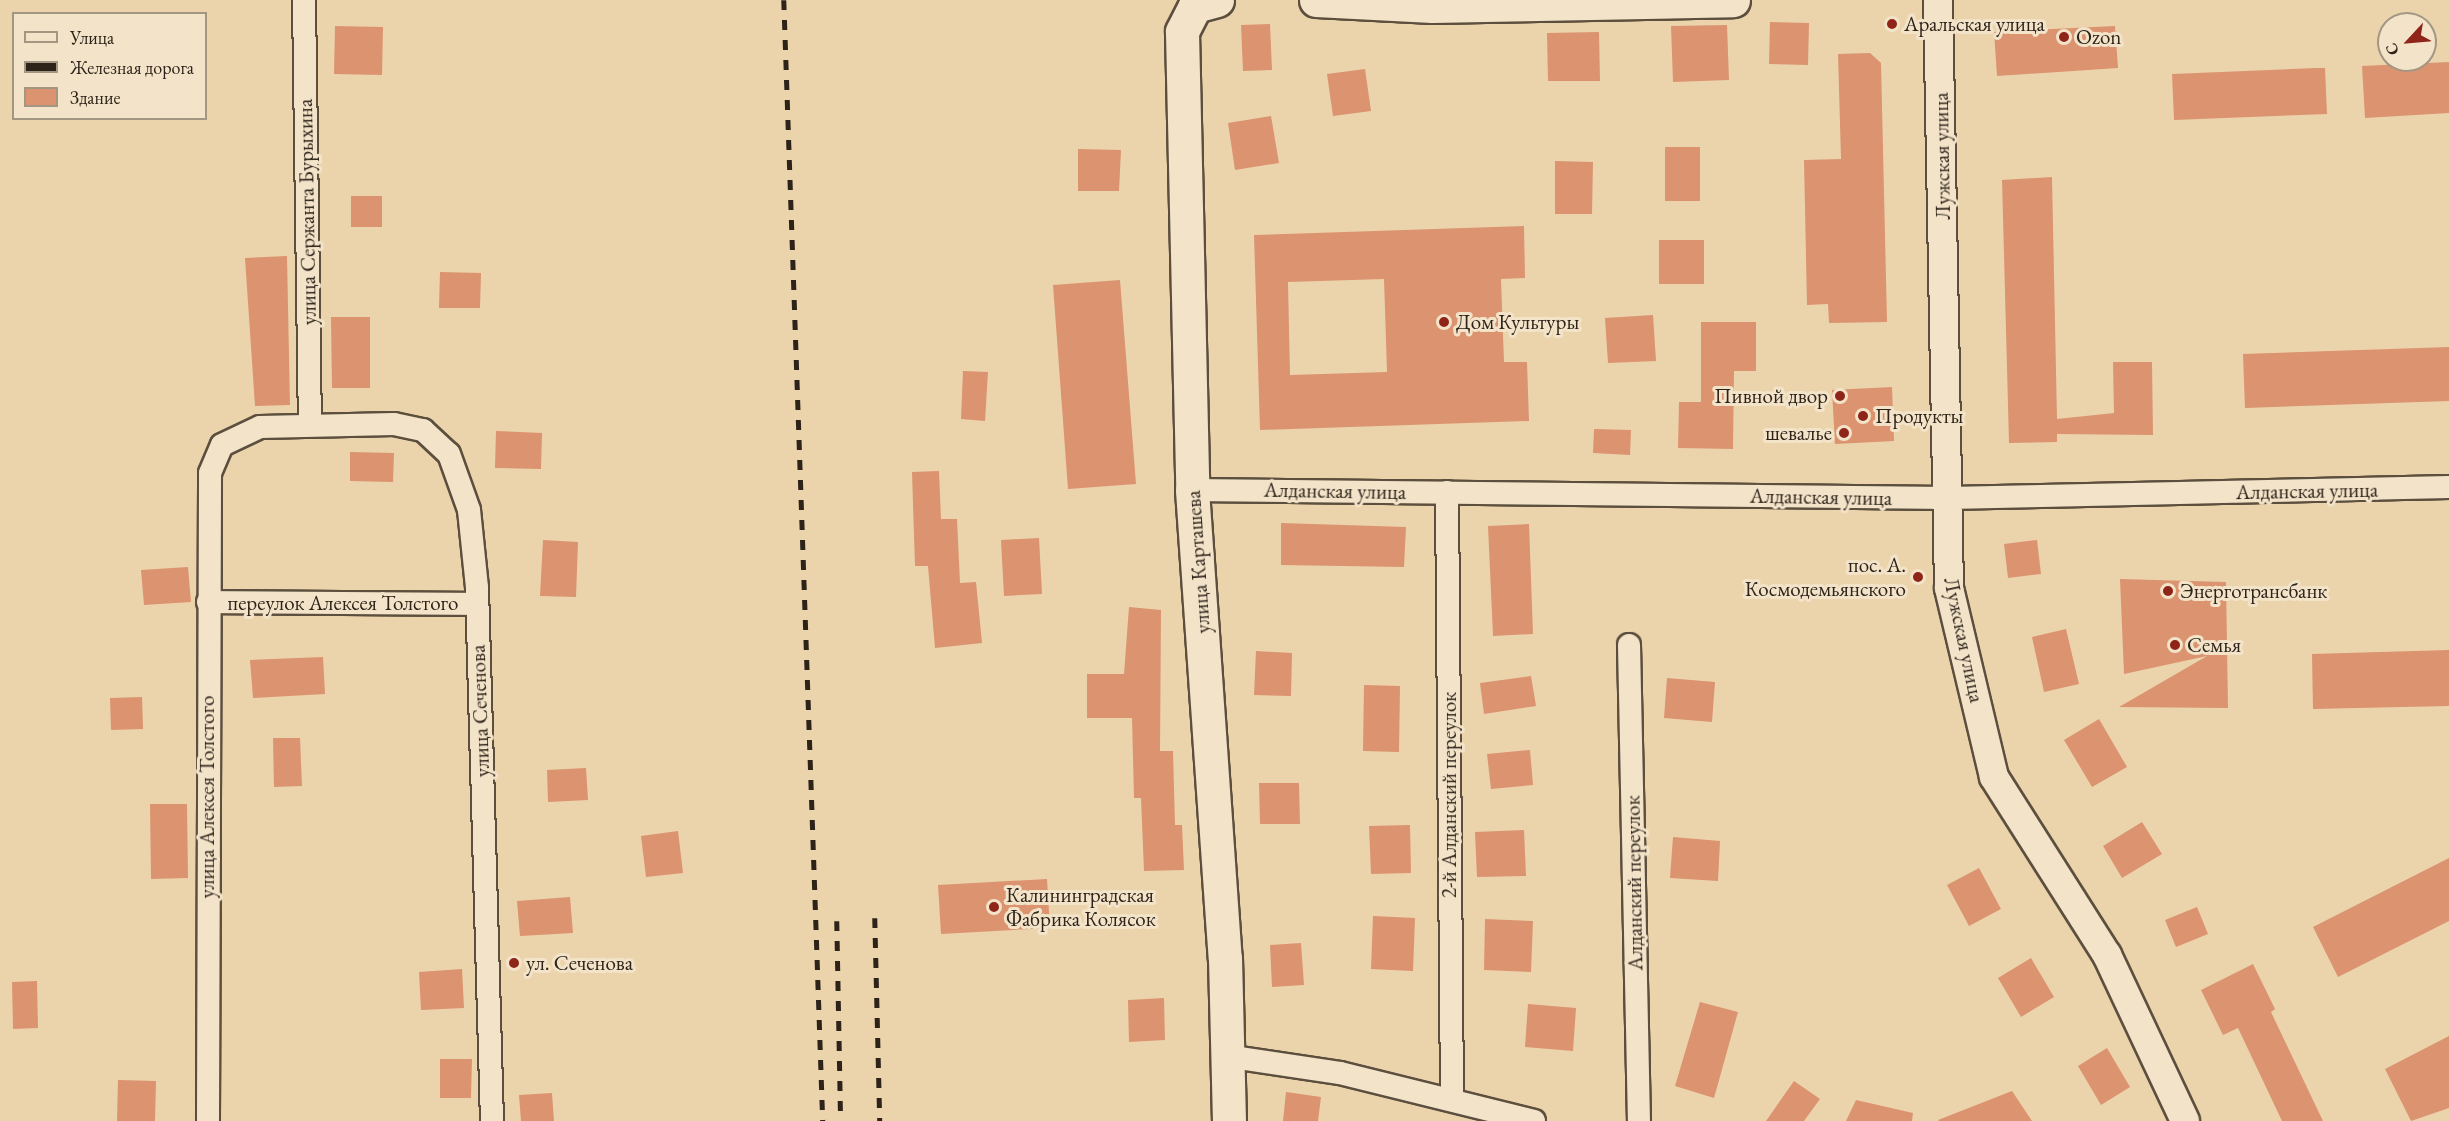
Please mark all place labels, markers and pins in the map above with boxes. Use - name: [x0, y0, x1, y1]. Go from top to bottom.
- place label: Аральская улица: [1904, 11, 2045, 37]
- marker: Аральская улица: [1885, 17, 1899, 31]
- place label: Ozon: [2076, 24, 2121, 50]
- marker: Ozon: [2057, 30, 2071, 44]
- place label: Дом Культуры: [1456, 309, 1579, 335]
- marker: Дом Культуры: [1437, 315, 1451, 329]
- place label: Пивной двор: [1714, 383, 1828, 409]
- marker: Пивной двор: [1833, 389, 1847, 403]
- place label: Продукты: [1875, 403, 1963, 429]
- marker: Продукты: [1856, 409, 1870, 423]
- place label: шевалье: [1765, 420, 1832, 446]
- marker: шевалье: [1837, 426, 1851, 440]
- place label: пос. А. Космодемьянского: [1745, 552, 1906, 602]
- marker: пос. А. Космодемьянского: [1911, 570, 1925, 584]
- place label: Энерготрансбанк: [2180, 578, 2327, 604]
- marker: Энерготрансбанк: [2161, 584, 2175, 598]
- place label: Семья: [2187, 632, 2241, 658]
- marker: Семья: [2168, 638, 2182, 652]
- place label: Калининградская Фабрика Колясок: [1006, 882, 1156, 932]
- marker: Калининградская Фабрика Колясок: [987, 900, 1001, 914]
- place label: ул. Сеченова: [526, 950, 633, 976]
- marker: ул. Сеченова: [507, 956, 521, 970]

